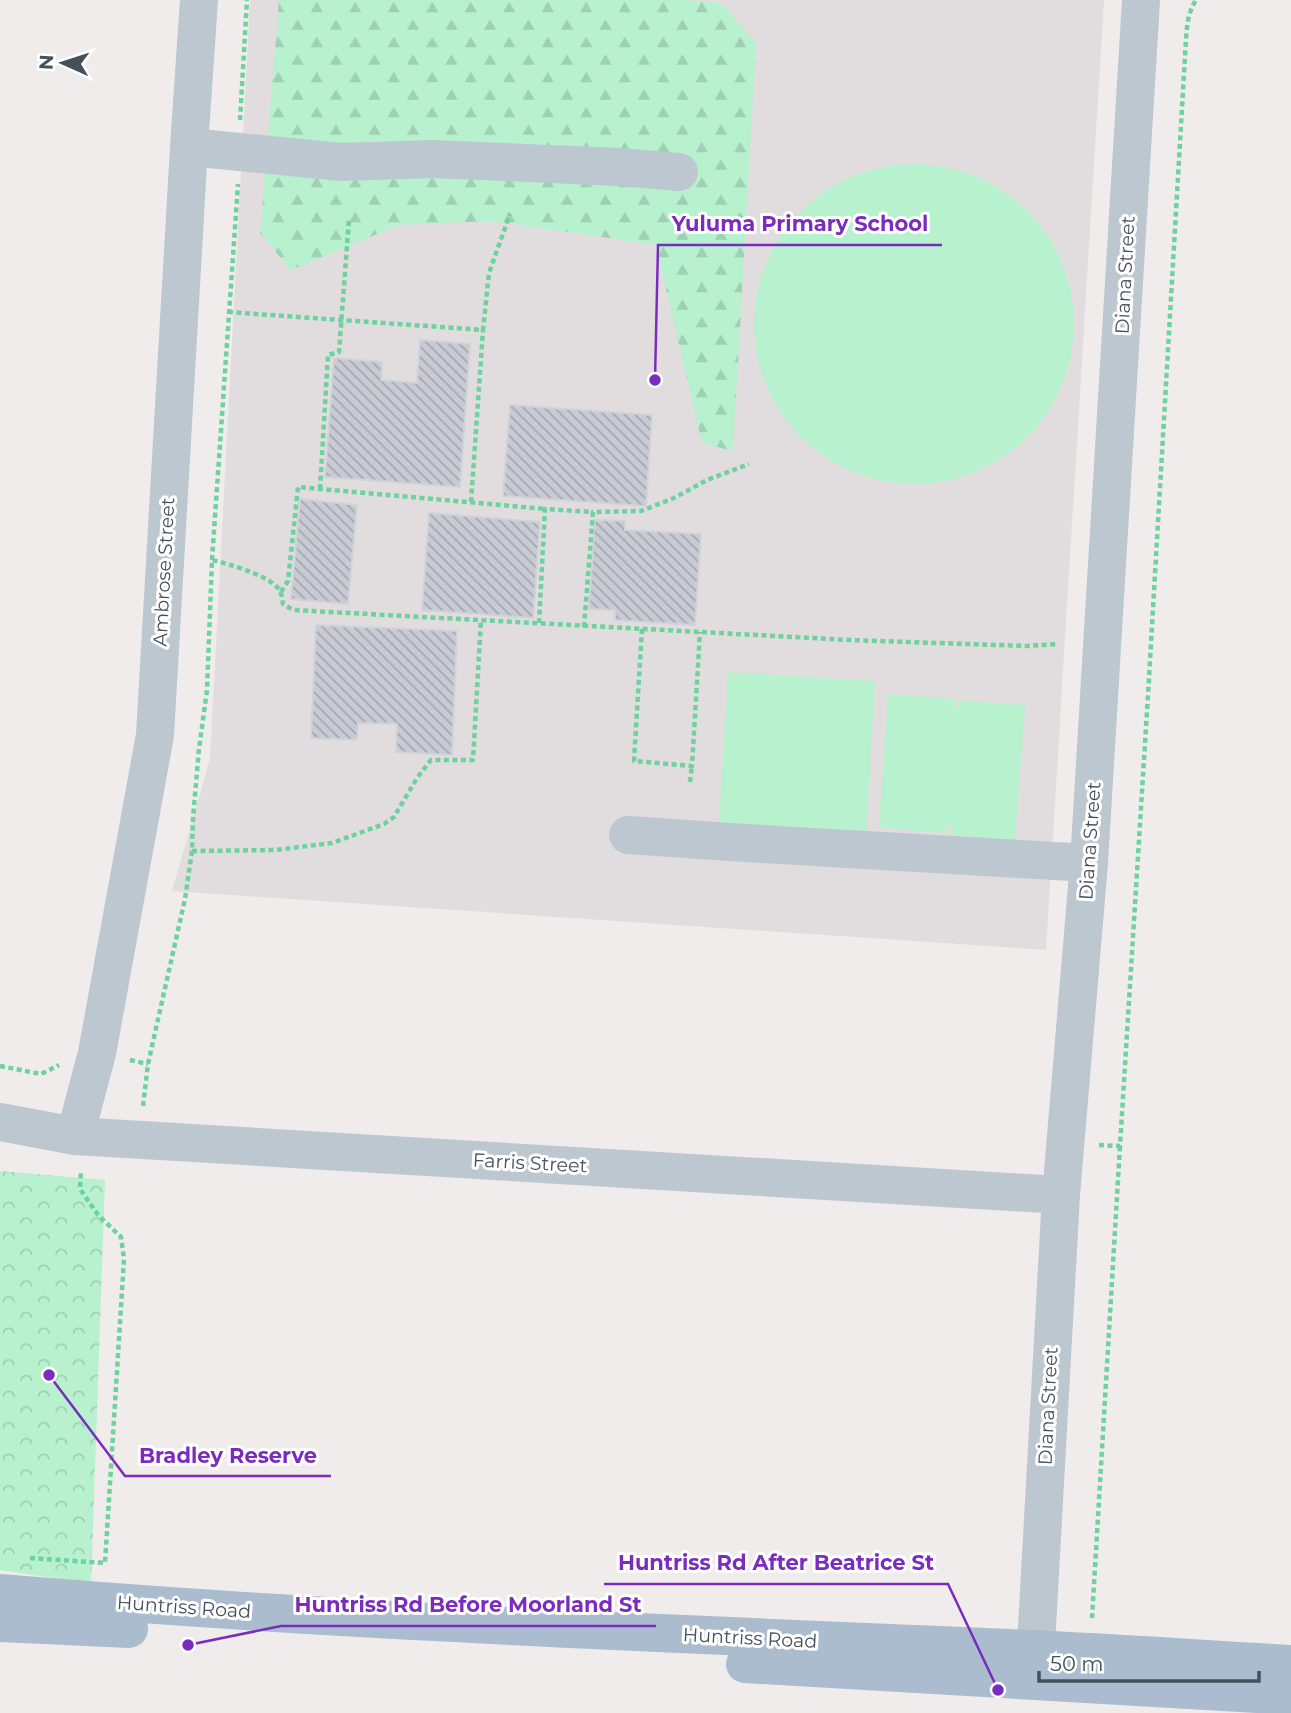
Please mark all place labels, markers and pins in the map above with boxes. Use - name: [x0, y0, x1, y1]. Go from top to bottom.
- callout: Yuluma Primary School: [658, 203, 942, 245]
- callout: Bradley Reserve: [125, 1434, 331, 1476]
- callout: Huntriss Rd After Beatrice St: [604, 1542, 948, 1584]
- callout: Huntriss Rd Before Moorland St: [281, 1584, 656, 1626]

